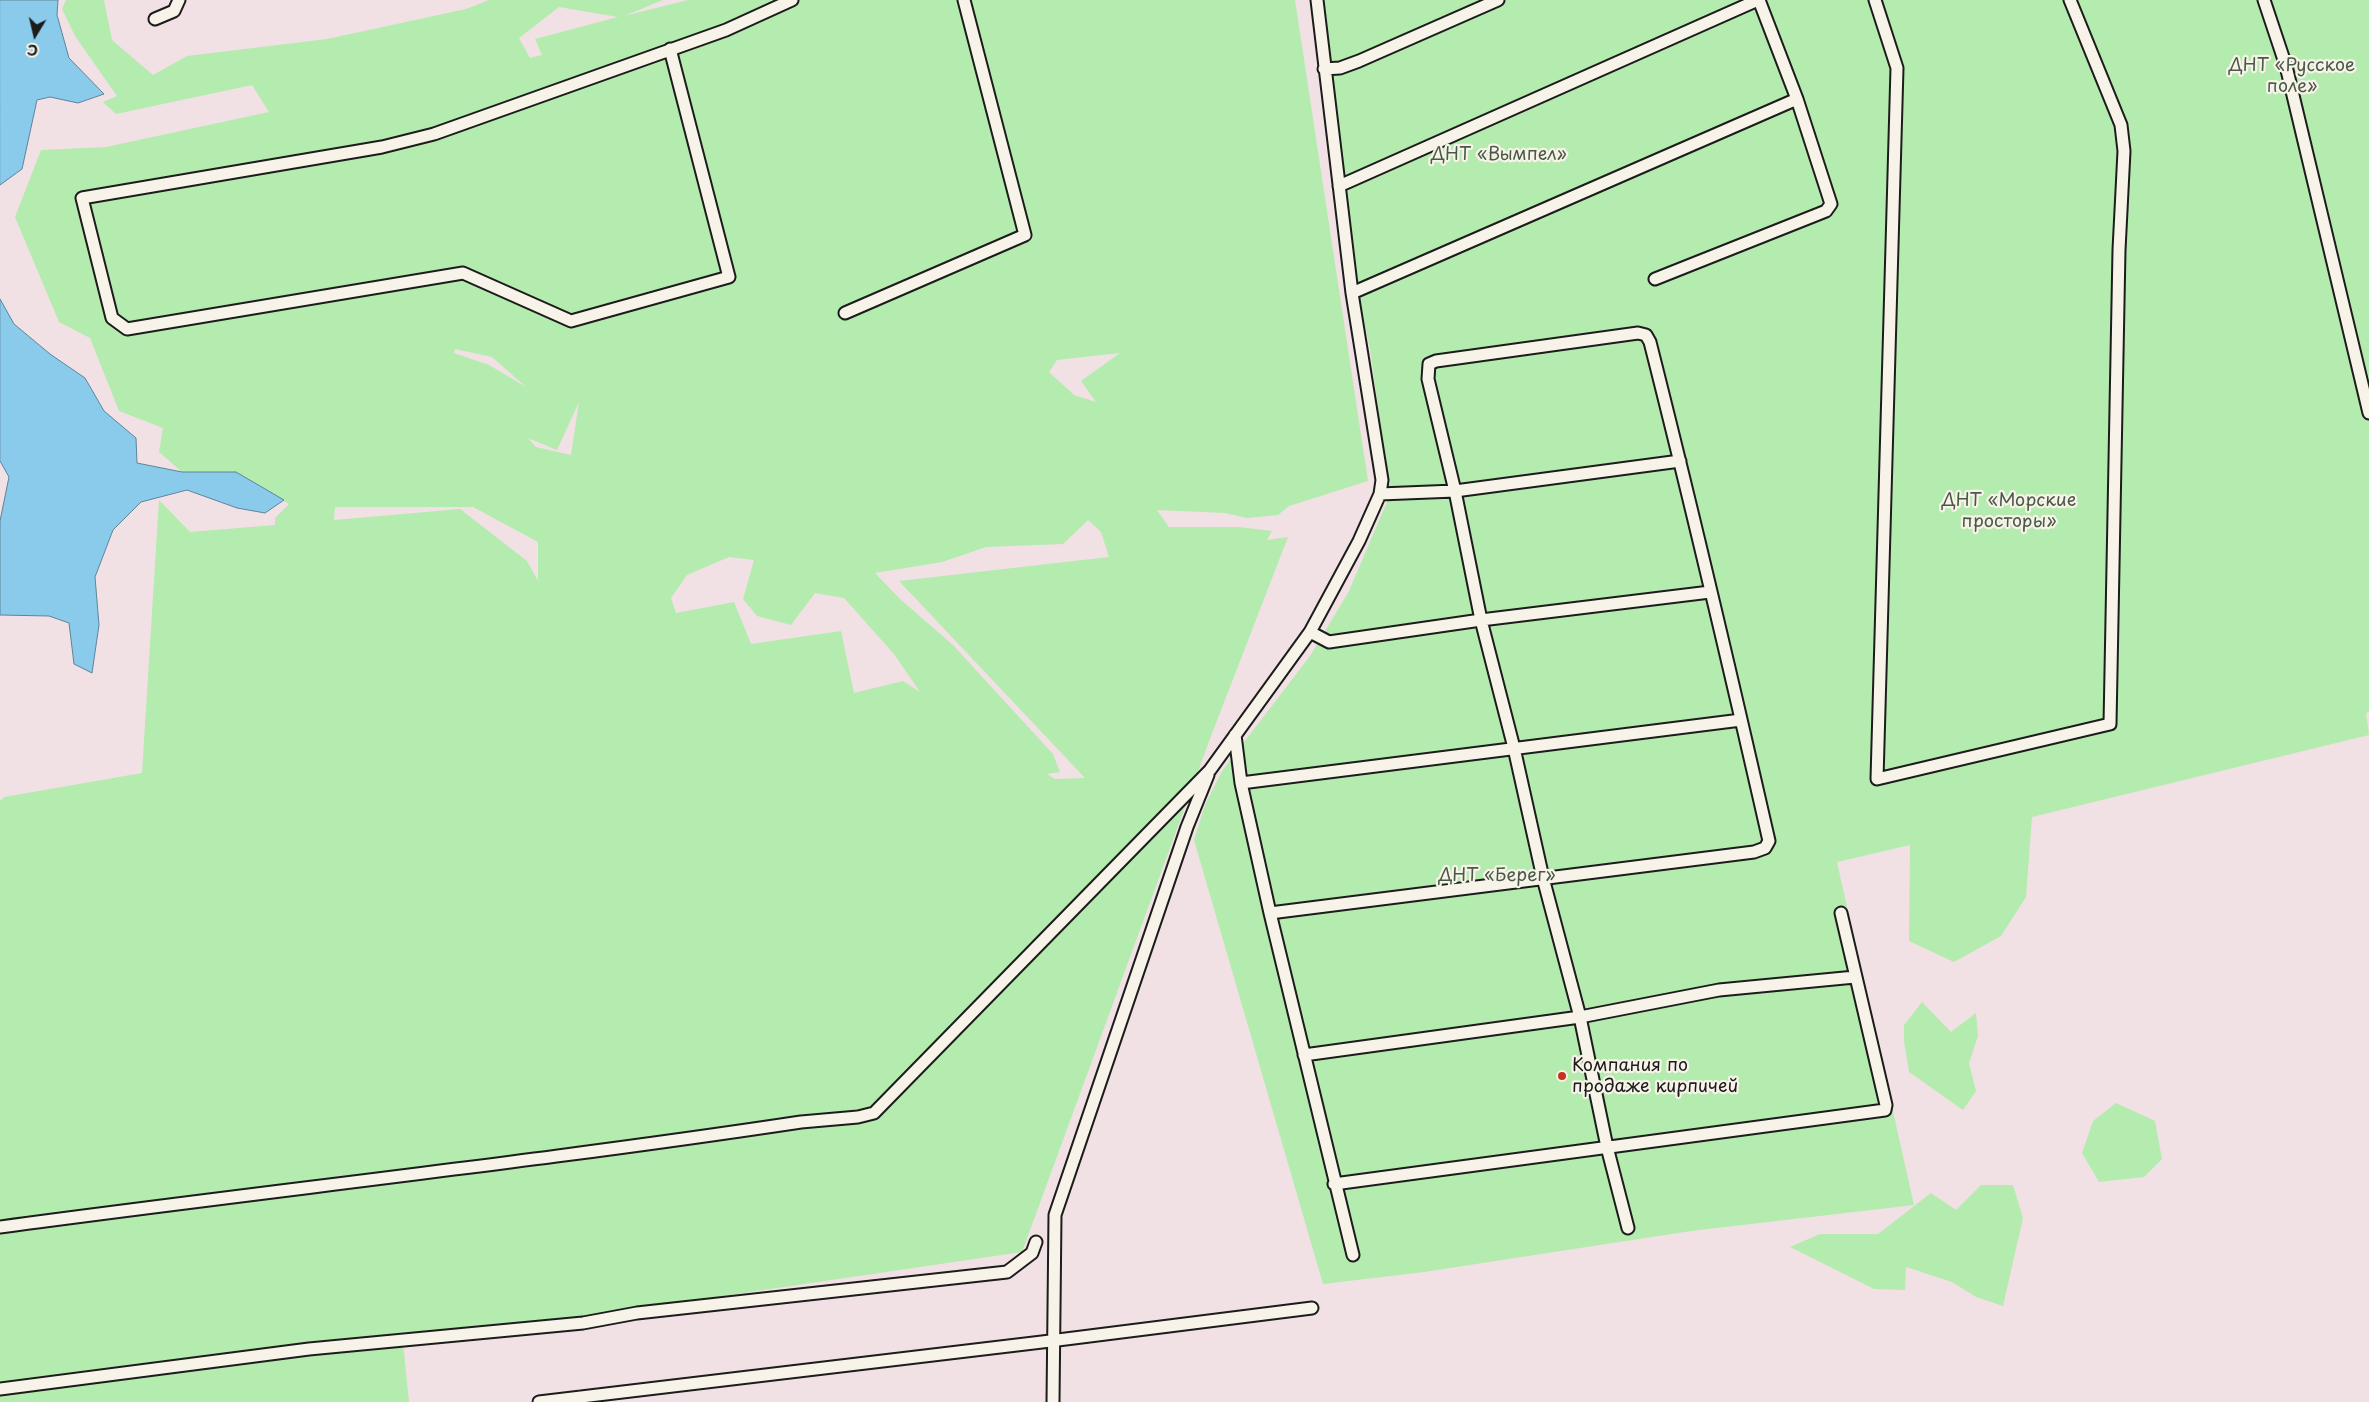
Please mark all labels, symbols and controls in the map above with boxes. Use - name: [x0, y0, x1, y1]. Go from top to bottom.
- north arrow: [10, 10, 60, 60]
- text: С: [26, 39, 39, 62]
- park label: ДНТ «Русское поле»: [2229, 55, 2355, 98]
- park label: ДНТ «Вымпел»: [1431, 144, 1567, 166]
- park label: ДНТ «Морские просторы»: [1942, 490, 2076, 532]
- park label: ДНТ «Берег»: [1438, 865, 1556, 887]
- place label: Компания по продаже кирпичей: [1572, 1055, 1738, 1098]
- marker: Компания по продаже кирпичей: [1556, 1070, 1568, 1082]

